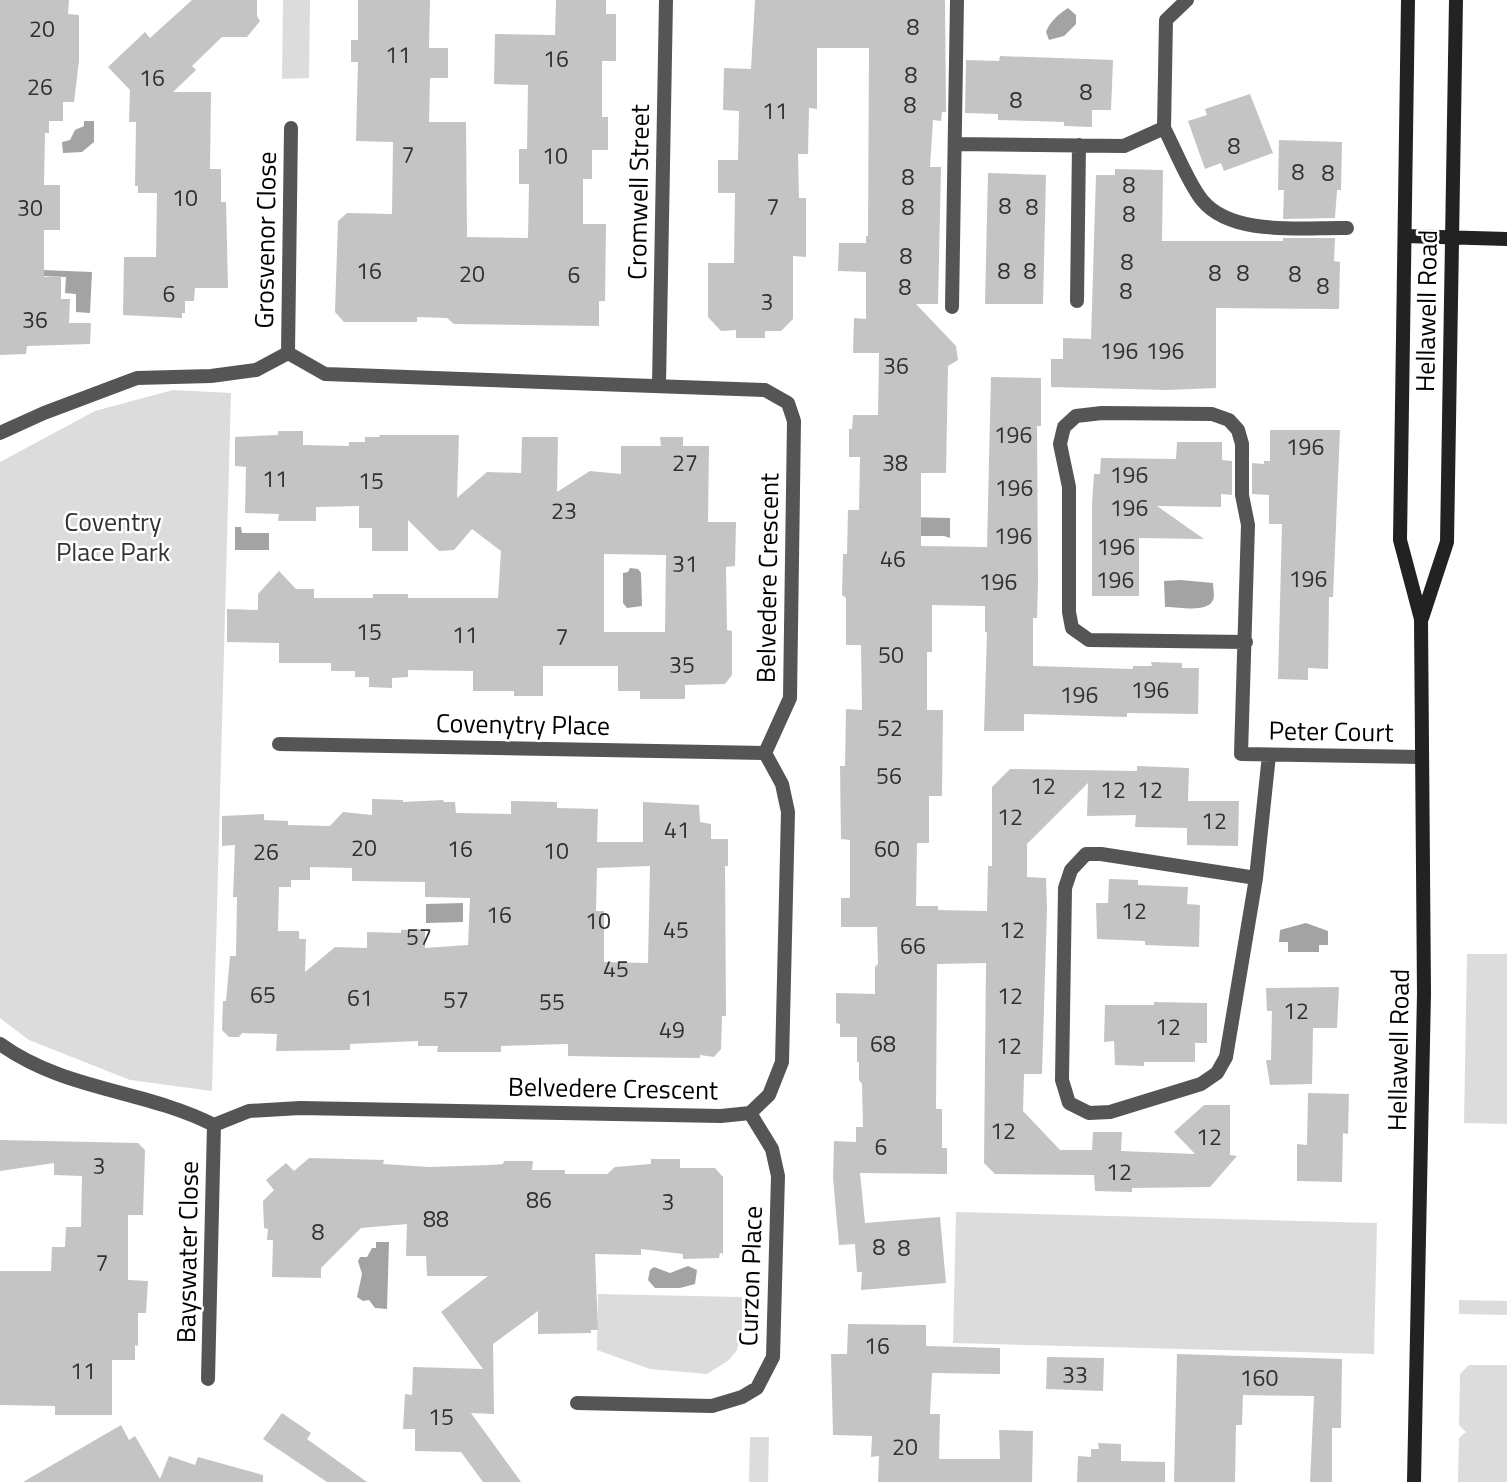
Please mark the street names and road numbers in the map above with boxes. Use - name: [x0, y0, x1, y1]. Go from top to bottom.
- street label: Cromwell Street: [617, 104, 659, 280]
- street label: Grosvenor Close: [244, 151, 286, 329]
- street label: Hellawell Road: [1405, 229, 1447, 393]
- street label: Belvedere Crescent: [746, 473, 788, 683]
- street label: Covenytry Place: [436, 703, 610, 745]
- street label: Peter Court: [1268, 710, 1394, 752]
- street label: Hellawell Road: [1377, 968, 1419, 1132]
- street label: Belvedere Crescent: [508, 1067, 718, 1109]
- street label: Bayswater Close: [166, 1161, 208, 1343]
- street label: Curzon Place: [728, 1205, 772, 1347]

